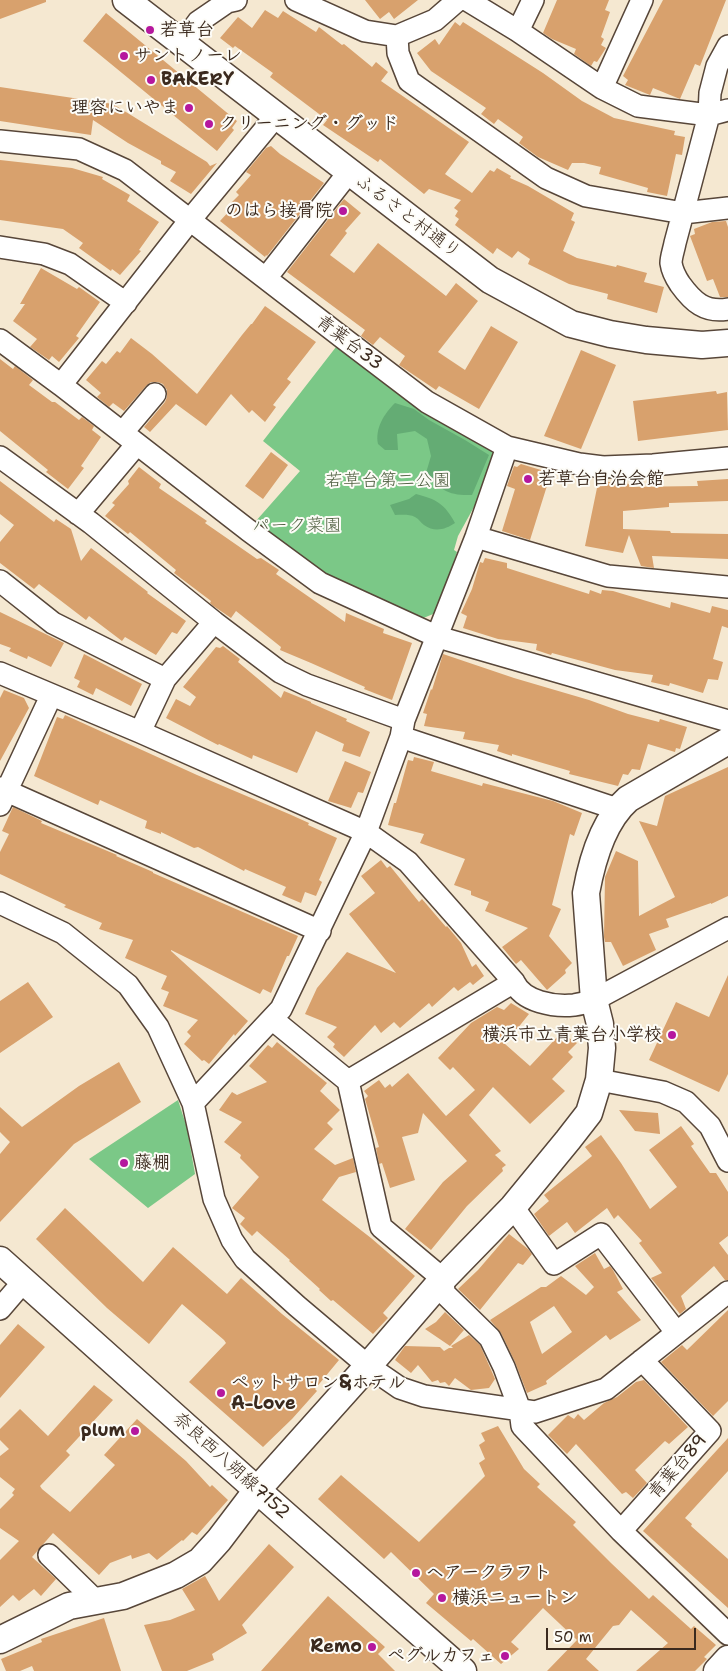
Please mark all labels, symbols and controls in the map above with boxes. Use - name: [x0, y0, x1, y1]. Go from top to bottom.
- place label: 若草台: [160, 19, 214, 41]
- marker: 若草台: [144, 24, 156, 36]
- place label: サントノーレ: [134, 45, 242, 67]
- marker: サントノーレ: [118, 50, 130, 62]
- place label: BAKERY: [161, 69, 234, 91]
- marker: BAKERY: [145, 74, 157, 86]
- place label: 理容にいやま: [71, 97, 179, 119]
- marker: 理容にいやま: [183, 102, 195, 114]
- place label: クリーニング・グッド: [219, 113, 399, 135]
- marker: クリーニング・グッド: [203, 118, 215, 130]
- street label: ふるさと村通り: [351, 170, 465, 264]
- place label: のはら接骨院: [225, 200, 333, 222]
- marker: のはら接骨院: [337, 205, 349, 217]
- street label: 青葉台33: [311, 311, 387, 375]
- place label: 若草台自治会館: [538, 468, 664, 490]
- park label: 若草台第二公園: [325, 470, 451, 492]
- marker: 若草台自治会館: [522, 473, 534, 485]
- park label: パーク菜園: [252, 515, 342, 537]
- place label: 横浜市立青葉台小学校: [482, 1024, 662, 1046]
- marker: 横浜市立青葉台小学校: [666, 1029, 678, 1041]
- place label: 藤棚: [134, 1152, 170, 1174]
- marker: 藤棚: [118, 1157, 130, 1169]
- place label: ペットサロン&ホテル A-Love: [231, 1372, 405, 1415]
- marker: ペットサロン&ホテル A-Love: [215, 1387, 227, 1399]
- street label: 奈良西八朔線7152: [168, 1408, 294, 1524]
- place label: plum: [81, 1420, 125, 1442]
- marker: plum: [129, 1425, 141, 1437]
- street label: 青葉台89: [644, 1430, 712, 1504]
- place label: ヘアークラフト: [426, 1562, 551, 1584]
- marker: ヘアークラフト: [410, 1567, 422, 1579]
- place label: 横浜ニュートン: [452, 1587, 578, 1609]
- marker: 横浜ニュートン: [436, 1592, 448, 1604]
- scale bar: [548, 1618, 698, 1650]
- text: 50 m: [554, 1627, 592, 1647]
- place label: Remo: [310, 1636, 362, 1658]
- marker: Remo: [366, 1641, 378, 1653]
- place label: ペグルカフェ: [387, 1645, 495, 1667]
- marker: ペグルカフェ: [499, 1650, 511, 1662]

